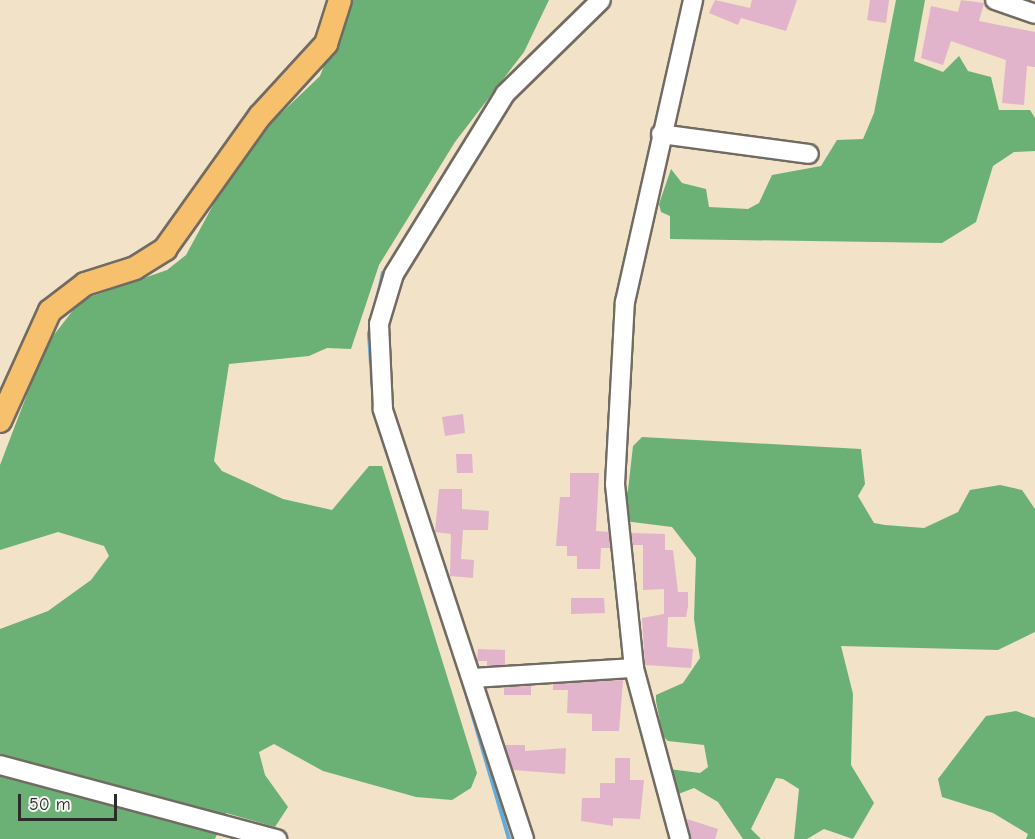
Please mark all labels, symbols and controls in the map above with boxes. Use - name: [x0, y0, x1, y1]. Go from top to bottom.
- scale bar: [21, 782, 120, 820]
- text: 50 m: [29, 794, 71, 815]

